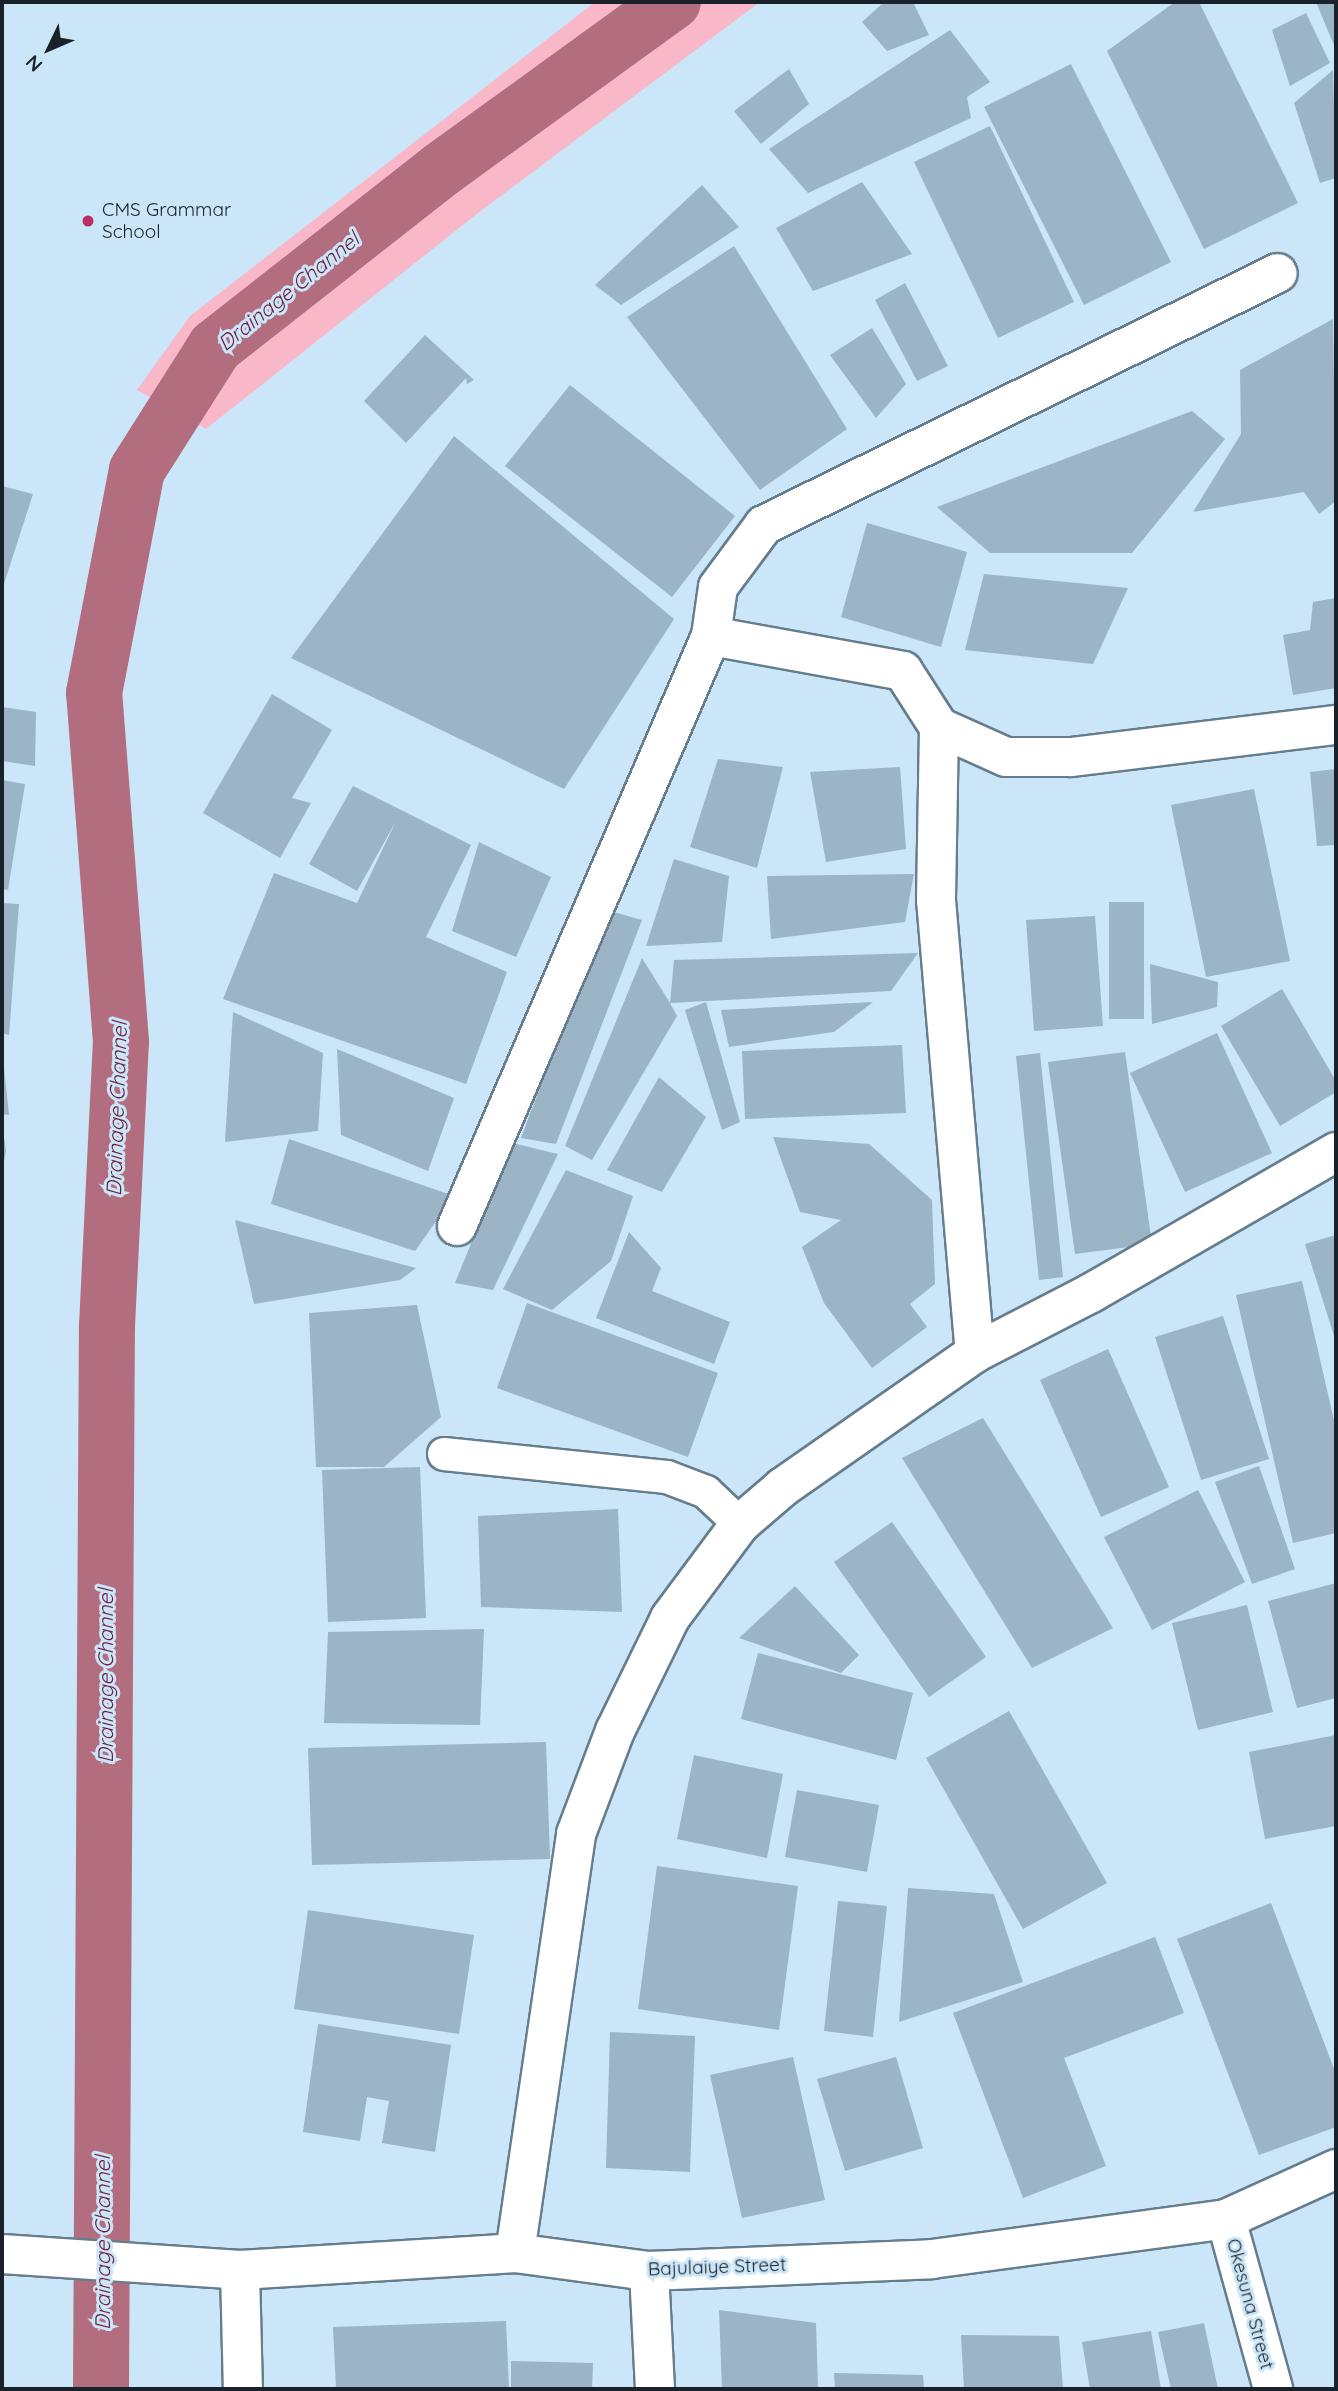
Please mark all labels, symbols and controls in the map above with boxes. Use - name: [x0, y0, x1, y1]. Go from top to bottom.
- north arrow: [14, 14, 84, 84]
- text: N: [20, 50, 47, 77]
- place label: CMS Grammar School: [102, 199, 231, 243]
- marker: CMS Grammar School: [80, 213, 96, 229]
- water label: Drainage Channel: [212, 226, 364, 356]
- water label: Drainage Channel: [100, 1021, 132, 1197]
- water label: Drainage Channel: [92, 1589, 118, 1763]
- water label: Drainage Channel: [89, 2156, 115, 2330]
- street label: Okesuna Street: [1222, 2236, 1278, 2372]
- street label: Bajulaiye Street: [647, 2253, 787, 2281]

